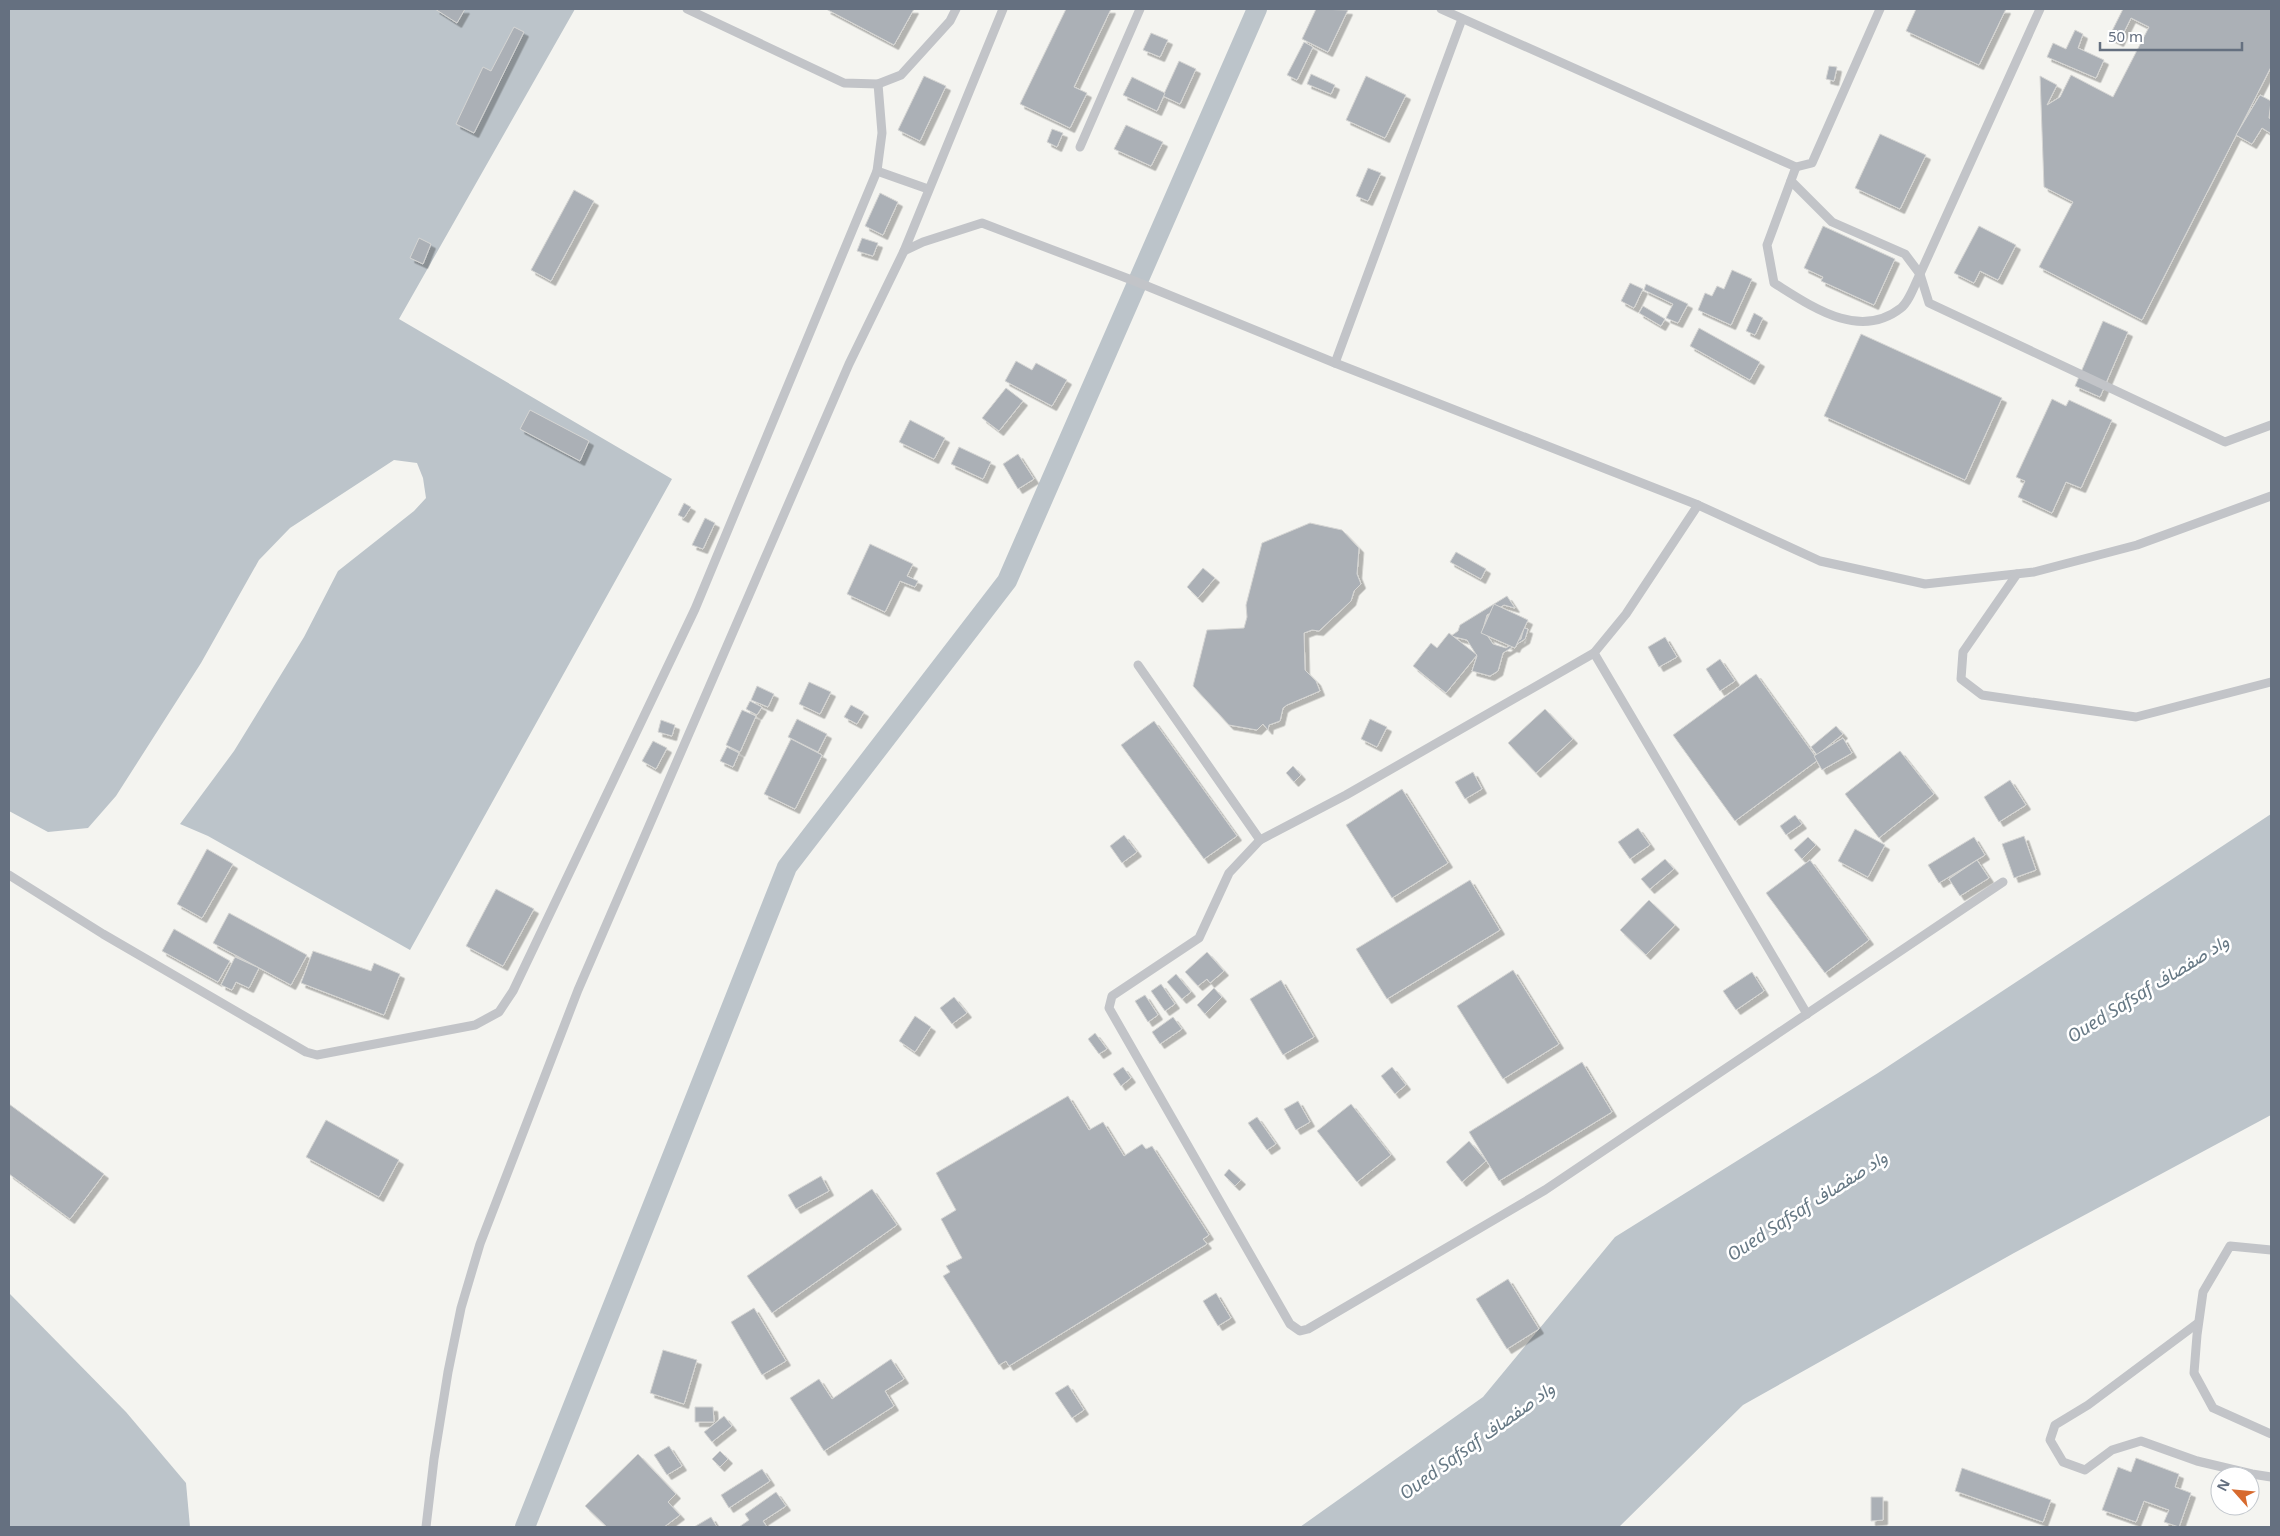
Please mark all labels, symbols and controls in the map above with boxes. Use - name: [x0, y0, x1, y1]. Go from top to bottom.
- scale bar: [2100, 20, 2242, 52]
- text: 50 m: [2108, 26, 2143, 46]
- water label: Oued Safsaf واد صفصاف: [2062, 929, 2233, 1048]
- water label: Oued Safsaf واد صفصاف: [1722, 1144, 1891, 1266]
- water label: Oued Safsaf واد صفصاف: [1394, 1376, 1559, 1505]
- north arrow: [2210, 1466, 2260, 1516]
- text: N: [2212, 1475, 2234, 1494]

